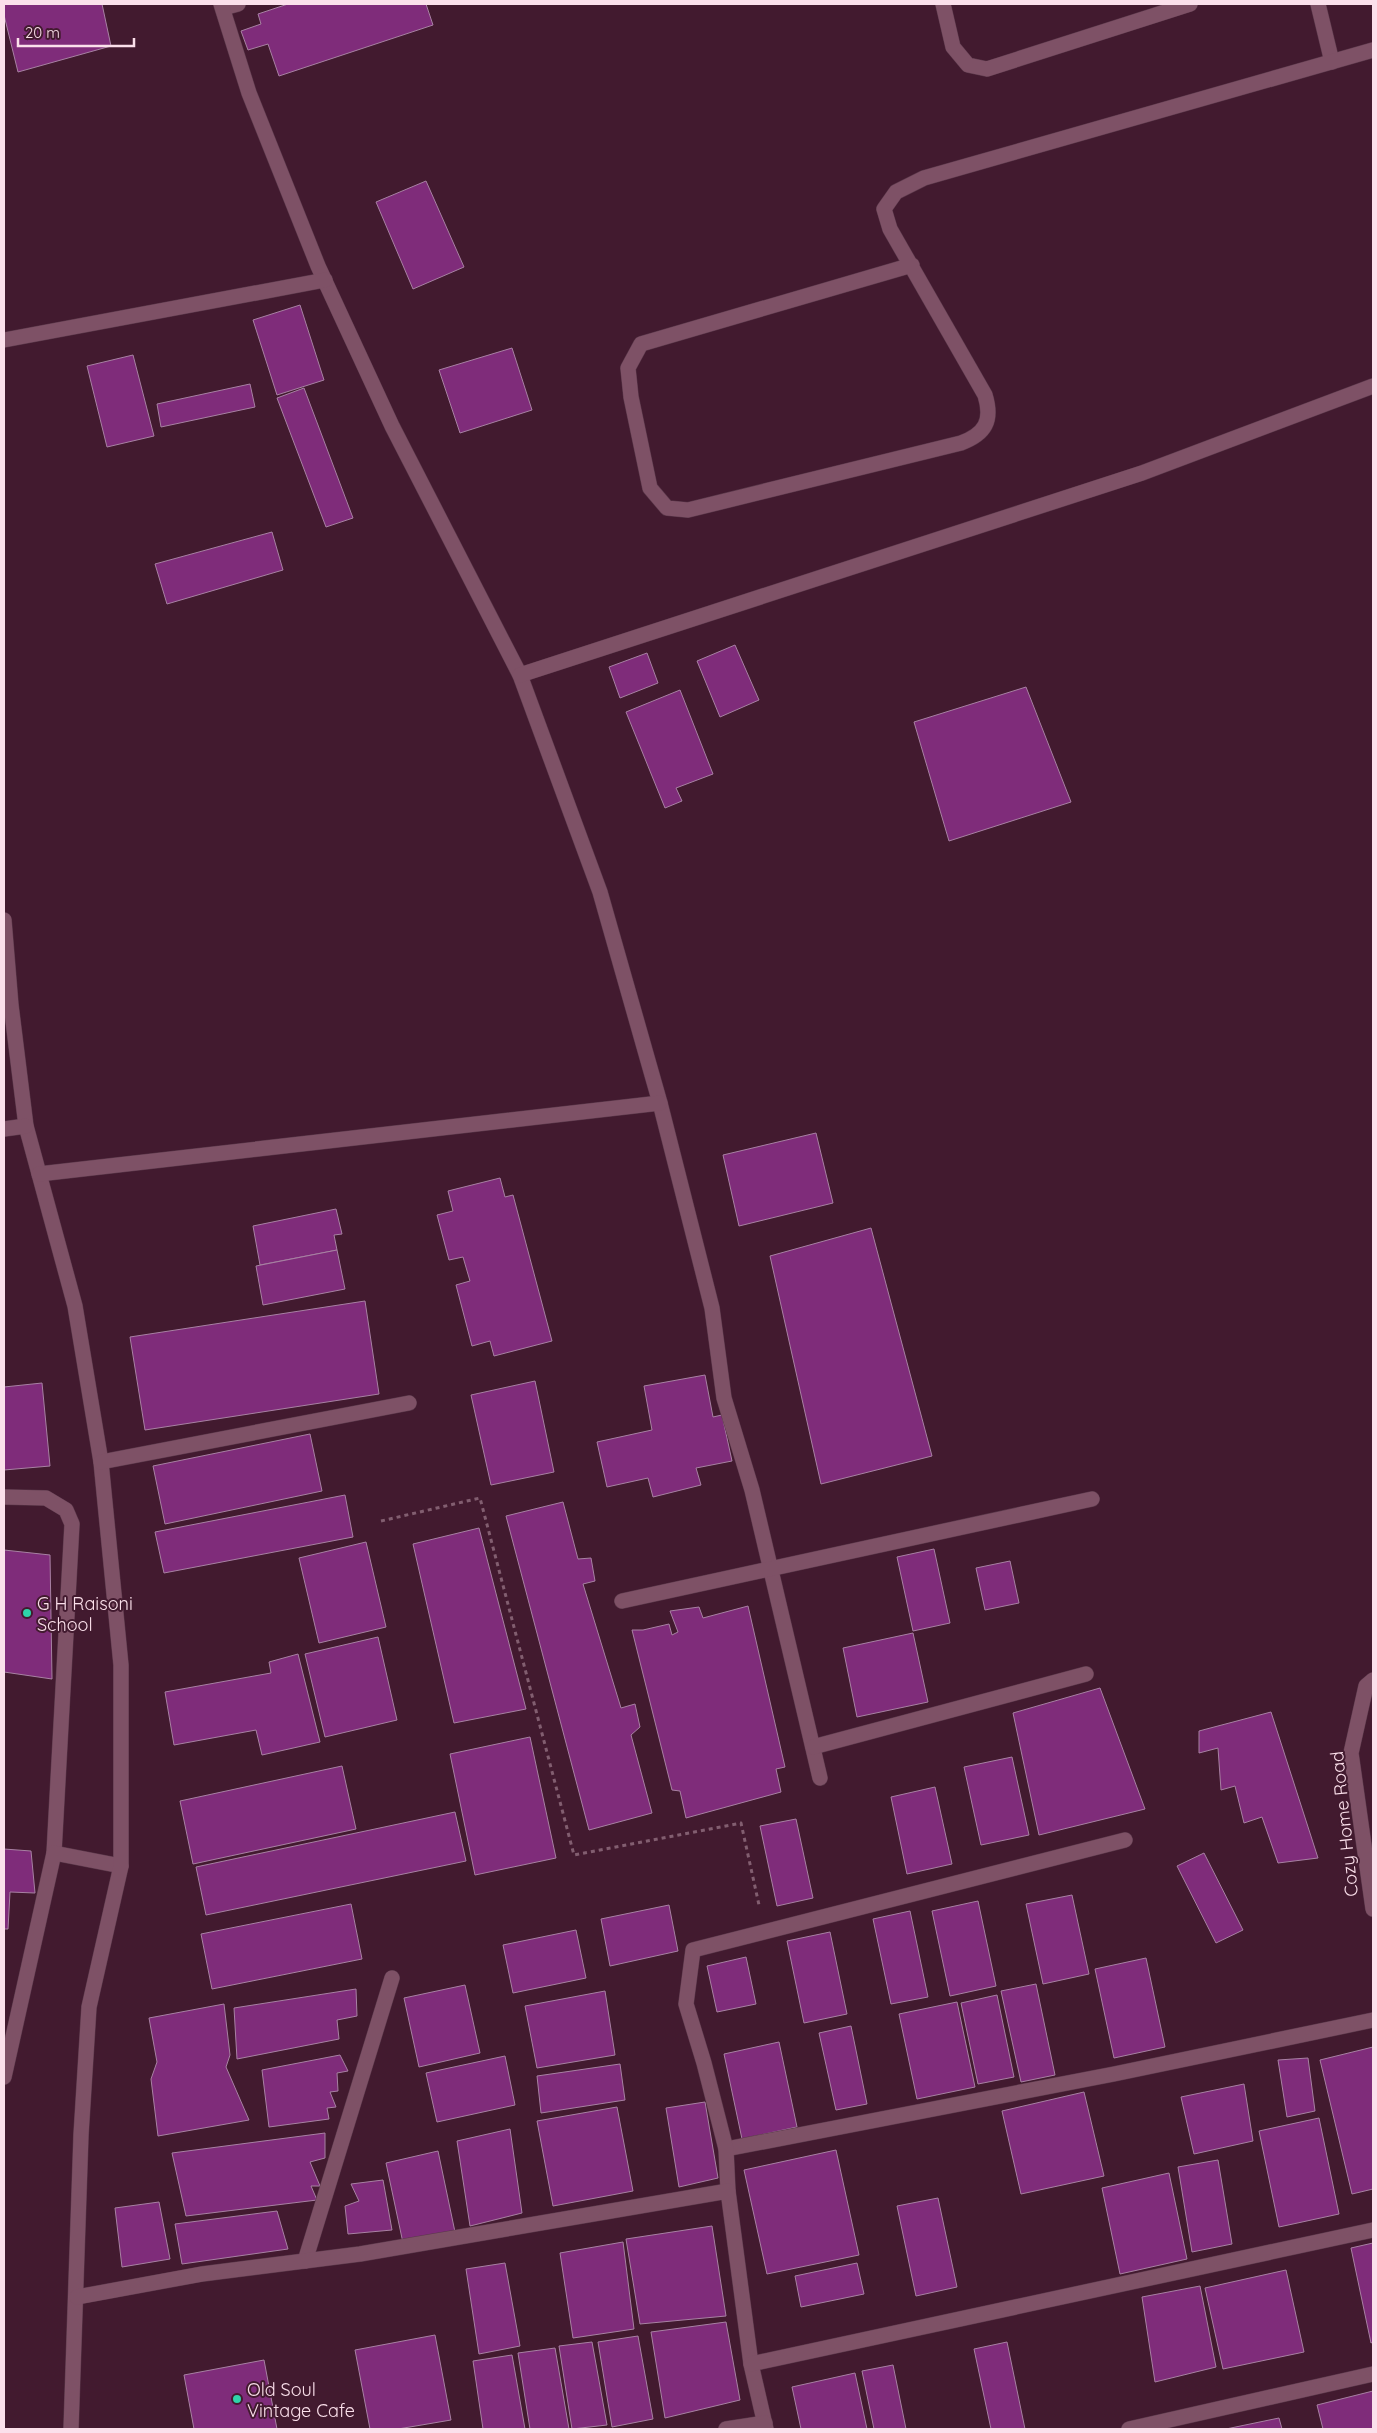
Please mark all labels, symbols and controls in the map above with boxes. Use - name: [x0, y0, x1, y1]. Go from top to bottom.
- scale bar: [18, 15, 134, 47]
- text: 20 m: [25, 23, 60, 42]
- place label: G H Raisoni School: [37, 1592, 133, 1636]
- marker: G H Raisoni School: [21, 1607, 33, 1619]
- street label: Cozy Home Road: [1325, 1750, 1363, 1898]
- place label: Old Soul Vintage Cafe: [247, 2378, 355, 2422]
- marker: Old Soul Vintage Cafe: [231, 2393, 243, 2405]

